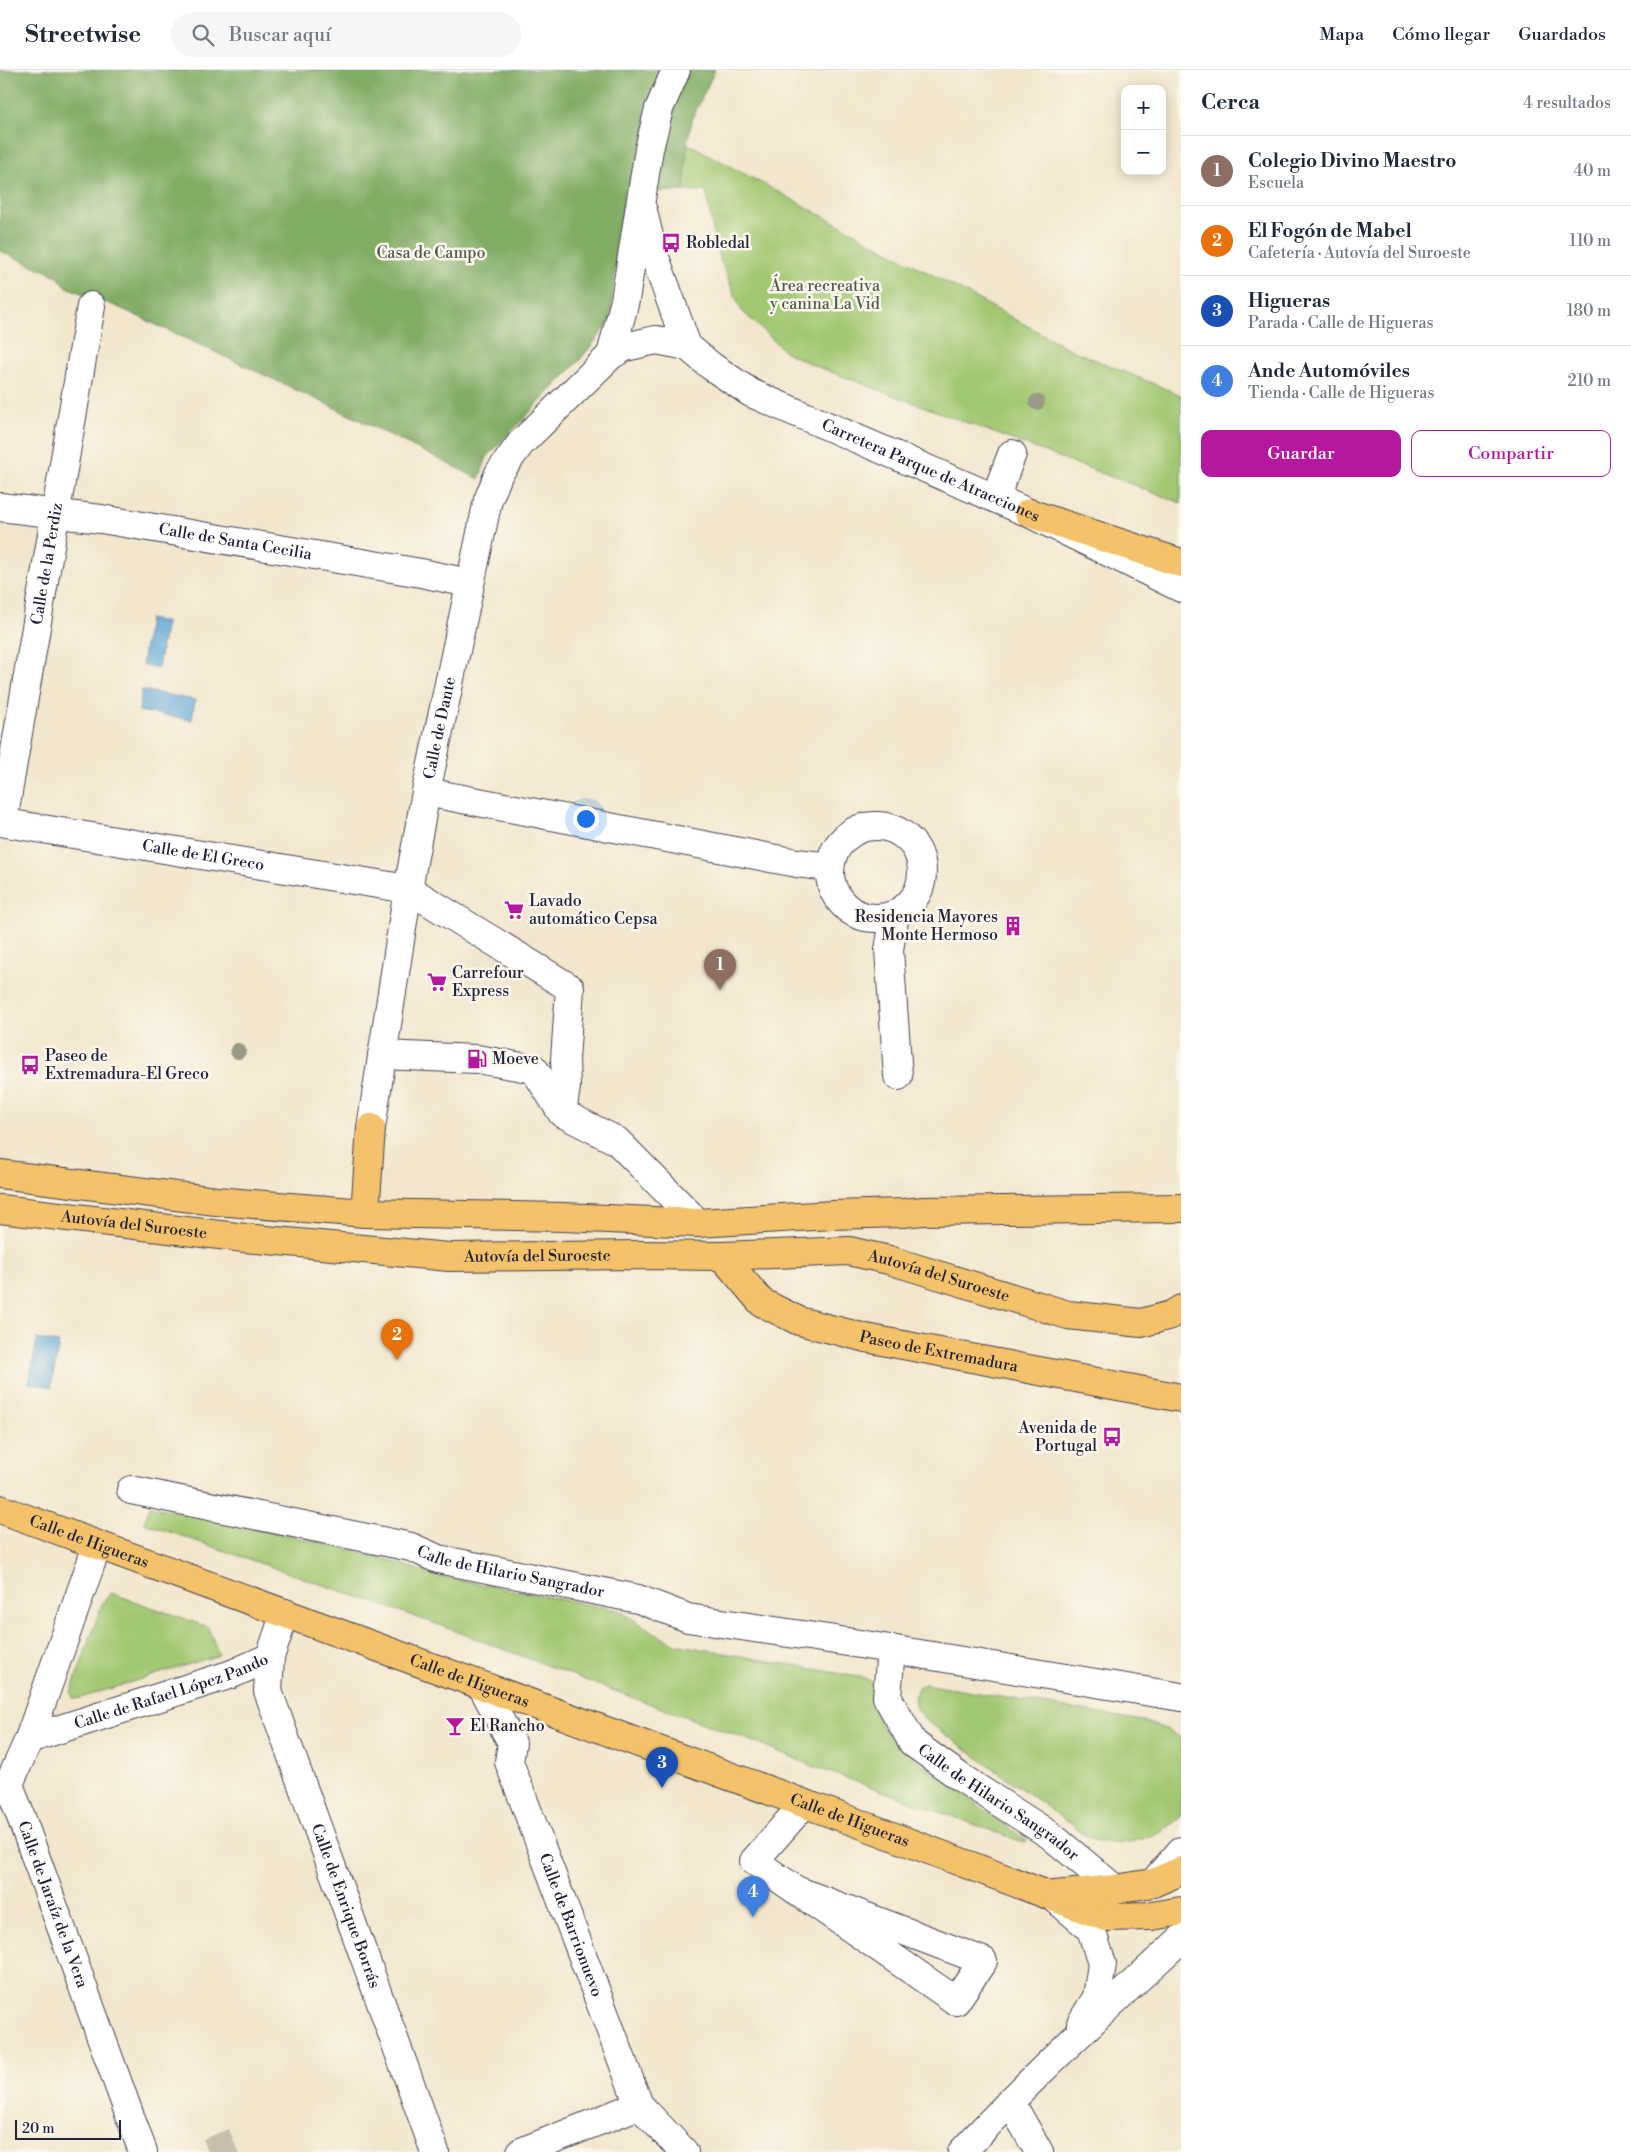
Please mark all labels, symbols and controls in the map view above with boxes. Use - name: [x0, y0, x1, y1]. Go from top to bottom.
- search box: [171, 12, 521, 57]
- text: Streetwise: [25, 20, 141, 50]
- icon: search: [189, 21, 217, 49]
- text: Buscar aquí: [229, 23, 331, 47]
- text: Mapa: [1320, 23, 1364, 46]
- text: Cómo llegar: [1392, 23, 1490, 46]
- text: Guardados: [1518, 23, 1606, 46]
- map controls: [1121, 85, 1166, 175]
- button: +: [1121, 85, 1166, 130]
- text: Cerca: [1201, 90, 1260, 116]
- text: 4 resultados: [1523, 93, 1611, 113]
- button: −: [1121, 130, 1166, 175]
- text: Colegio Divino Maestro: [1248, 149, 1457, 173]
- text: 1: [1213, 161, 1221, 181]
- text: 40 m: [1574, 161, 1611, 181]
- text: Escuela: [1248, 173, 1304, 193]
- text: El Fogón de Mabel: [1248, 219, 1412, 243]
- text: 2: [1212, 231, 1222, 251]
- text: 110 m: [1569, 231, 1611, 251]
- bus stop icon: Robledal: [660, 232, 682, 254]
- place label: Robledal: [686, 233, 750, 253]
- park label: Casa de Campo: [376, 243, 486, 263]
- text: Cafetería · Autovía del Suroeste: [1248, 243, 1471, 263]
- park label: Área recreativa y canina La Vid: [769, 274, 881, 314]
- text: Higueras: [1248, 289, 1330, 313]
- text: 3: [1212, 301, 1222, 321]
- text: 180 m: [1567, 301, 1611, 321]
- text: Parada · Calle de Higueras: [1248, 313, 1434, 333]
- text: Ande Automóviles: [1248, 359, 1410, 383]
- text: 4: [1212, 371, 1222, 391]
- text: 210 m: [1567, 371, 1611, 391]
- text: Tienda · Calle de Higueras: [1248, 383, 1434, 403]
- street label: Carretera Parque de Atracciones: [819, 415, 1043, 527]
- button: Guardar: [1201, 430, 1401, 477]
- button: Compartir: [1411, 430, 1611, 477]
- street label: Calle de la Perdiz: [27, 501, 67, 626]
- street label: Calle de Santa Cecilia: [157, 519, 314, 565]
- street label: Calle de Dante: [419, 675, 460, 781]
- your location: [573, 806, 599, 832]
- street label: Calle de El Greco: [141, 836, 266, 875]
- place label: Lavado automático Cepsa: [529, 891, 658, 929]
- supermarket icon: Lavado automático Cepsa: [503, 899, 525, 921]
- place label: Residencia Mayores Monte Hermoso: [855, 907, 998, 945]
- building icon: Residencia Mayores Monte Hermoso: [1002, 915, 1024, 937]
- pin: 1: [704, 949, 736, 990]
- place label: Carrefour Express: [452, 963, 524, 1001]
- supermarket icon: Carrefour Express: [426, 971, 448, 993]
- place label: Paseo de Extremadura-El Greco: [45, 1046, 209, 1084]
- fuel station icon: Moeve: [466, 1048, 488, 1070]
- place label: Moeve: [492, 1049, 539, 1069]
- bus stop icon: Paseo de Extremadura-El Greco: [19, 1054, 41, 1076]
- street label: Autovía del Suroeste: [59, 1206, 208, 1243]
- street label: Autovía del Suroeste: [463, 1245, 611, 1267]
- street label: Autovía del Suroeste: [865, 1245, 1012, 1307]
- pin: 2: [381, 1319, 413, 1360]
- street label: Paseo de Extremadura: [857, 1327, 1021, 1377]
- place label: Avenida de Portugal: [1018, 1418, 1097, 1456]
- bus stop icon: Avenida de Portugal: [1101, 1426, 1123, 1448]
- street label: Calle de Higueras: [27, 1511, 152, 1573]
- street label: Calle de Hilario Sangrador: [414, 1541, 606, 1602]
- street label: Calle de Rafael López Pando: [72, 1649, 271, 1734]
- street label: Calle de Higueras: [407, 1650, 532, 1712]
- bar icon: El Rancho: [444, 1715, 466, 1737]
- place label: El Rancho: [470, 1716, 545, 1736]
- street label: Calle de Hilario Sangrador: [914, 1740, 1083, 1865]
- pin: 3: [646, 1747, 678, 1788]
- street label: Calle de Higueras: [787, 1789, 912, 1852]
- street label: Calle de Jaraíz de la Vera: [13, 1818, 93, 1992]
- street label: Calle de Enrique Borrás: [307, 1821, 385, 1991]
- street label: Calle de Barrionuevo: [535, 1850, 607, 2000]
- pin: 4: [737, 1876, 769, 1917]
- scale bar: [15, 2117, 121, 2140]
- text: 20 m: [22, 2120, 54, 2138]

